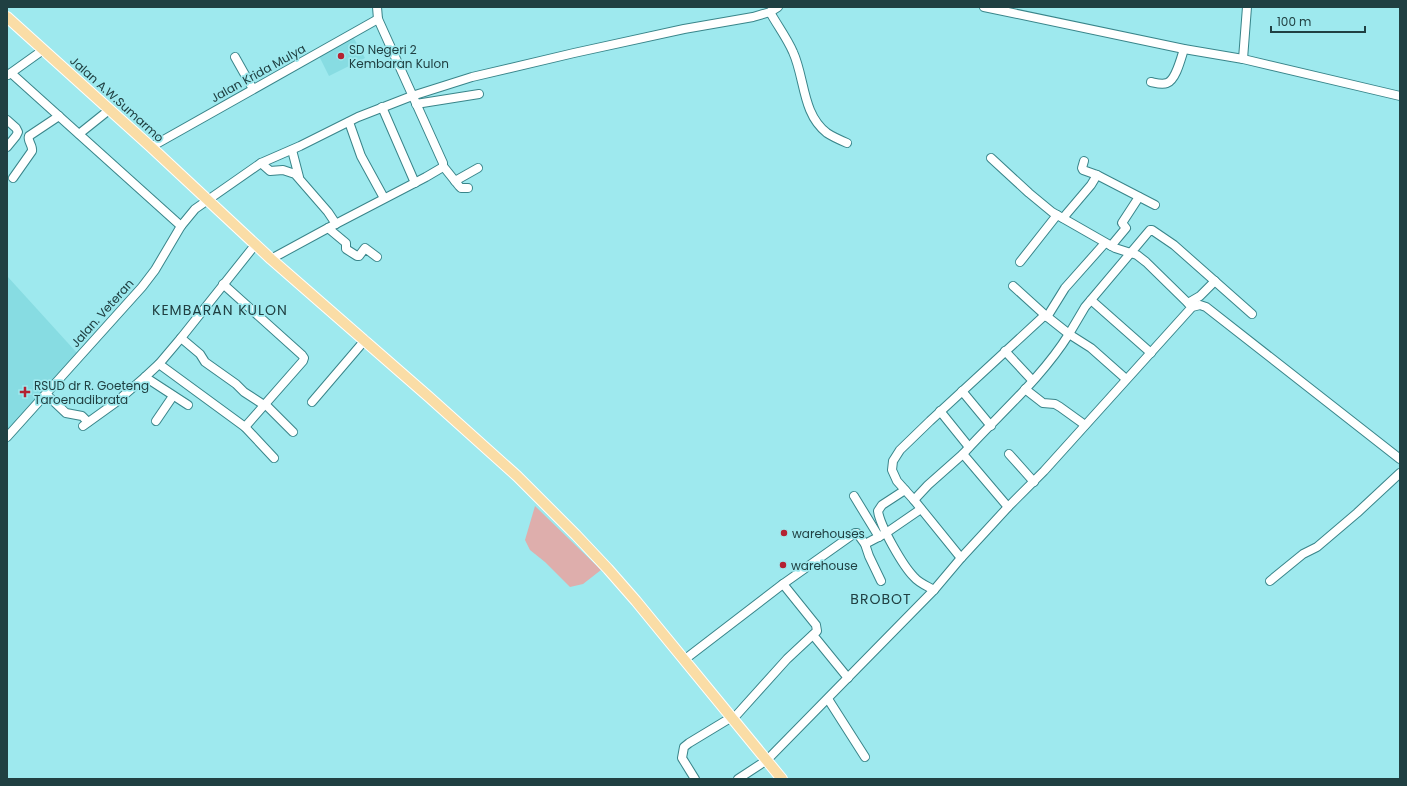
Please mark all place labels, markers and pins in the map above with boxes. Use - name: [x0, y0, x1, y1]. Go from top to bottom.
- place label: SD Negeri 2 Kembaran Kulon: [349, 41, 449, 72]
- marker: SD Negeri 2 Kembaran Kulon: [336, 51, 346, 61]
- place label: RSUD dr R. Goeteng Taroenadibrata: [34, 377, 149, 408]
- marker: RSUD dr R. Goeteng Taroenadibrata: [19, 386, 31, 398]
- place label: warehouses: [792, 525, 865, 542]
- marker: warehouses: [779, 528, 789, 538]
- place label: warehouse: [791, 557, 858, 574]
- marker: warehouse: [778, 560, 788, 570]

